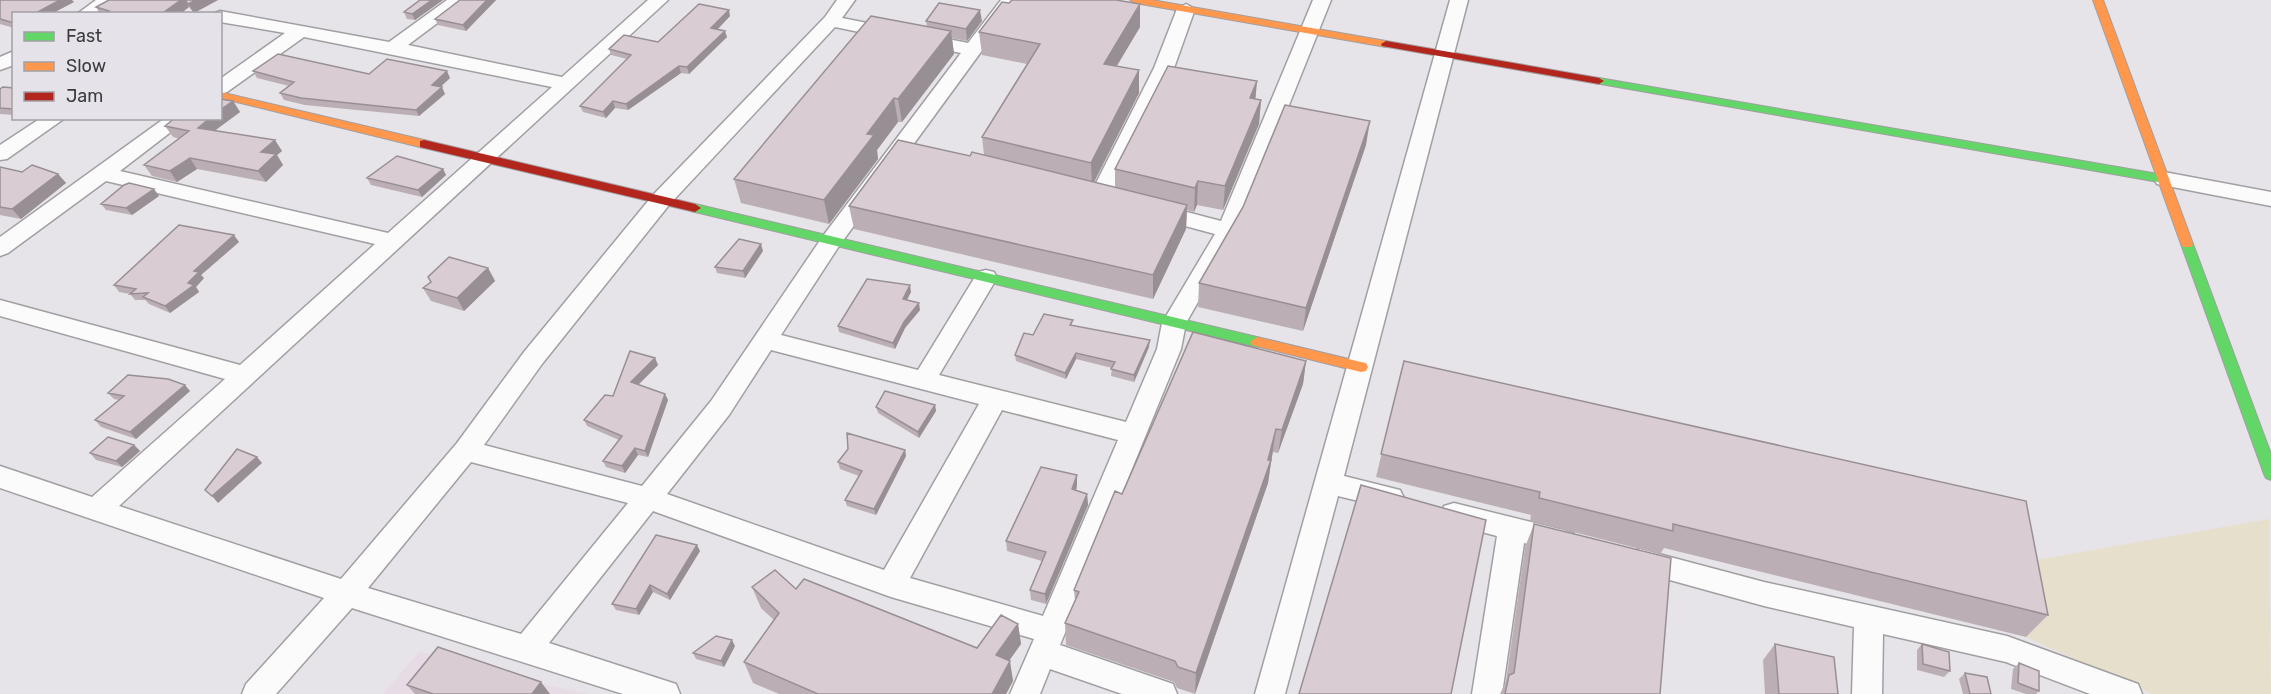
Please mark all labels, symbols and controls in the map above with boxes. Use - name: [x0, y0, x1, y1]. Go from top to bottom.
- legend: [12, 12, 222, 120]
- text: Fast: [66, 25, 102, 47]
- text: Slow: [66, 55, 106, 77]
- text: Jam: [66, 85, 103, 107]

